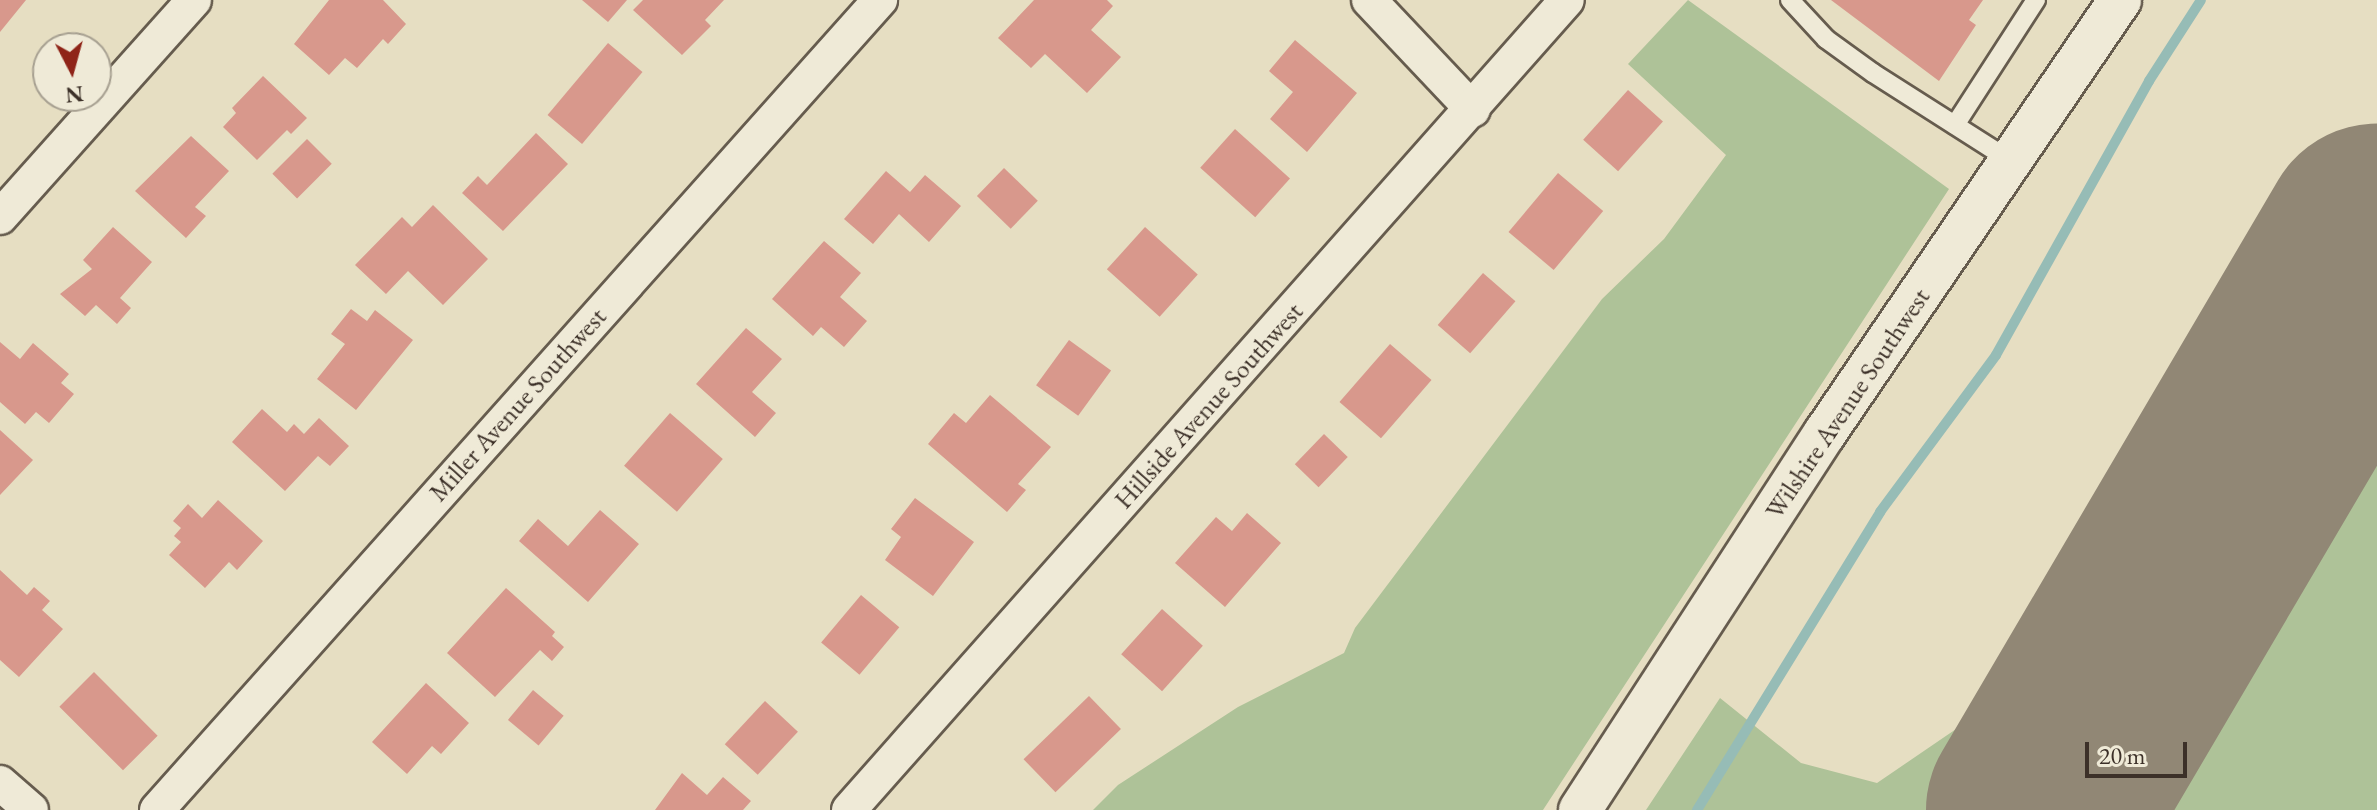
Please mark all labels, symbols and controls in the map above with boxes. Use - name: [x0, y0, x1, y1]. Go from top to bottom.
- north arrow: [32, 32, 112, 112]
- text: N: [64, 79, 85, 110]
- street label: Wilshire Avenue Southwest: [1759, 283, 1937, 525]
- street label: Hillside Avenue Southwest: [1108, 297, 1310, 515]
- street label: Miller Avenue Southwest: [423, 302, 613, 508]
- scale bar: [2089, 726, 2191, 776]
- text: 20 m: [2099, 740, 2146, 771]

